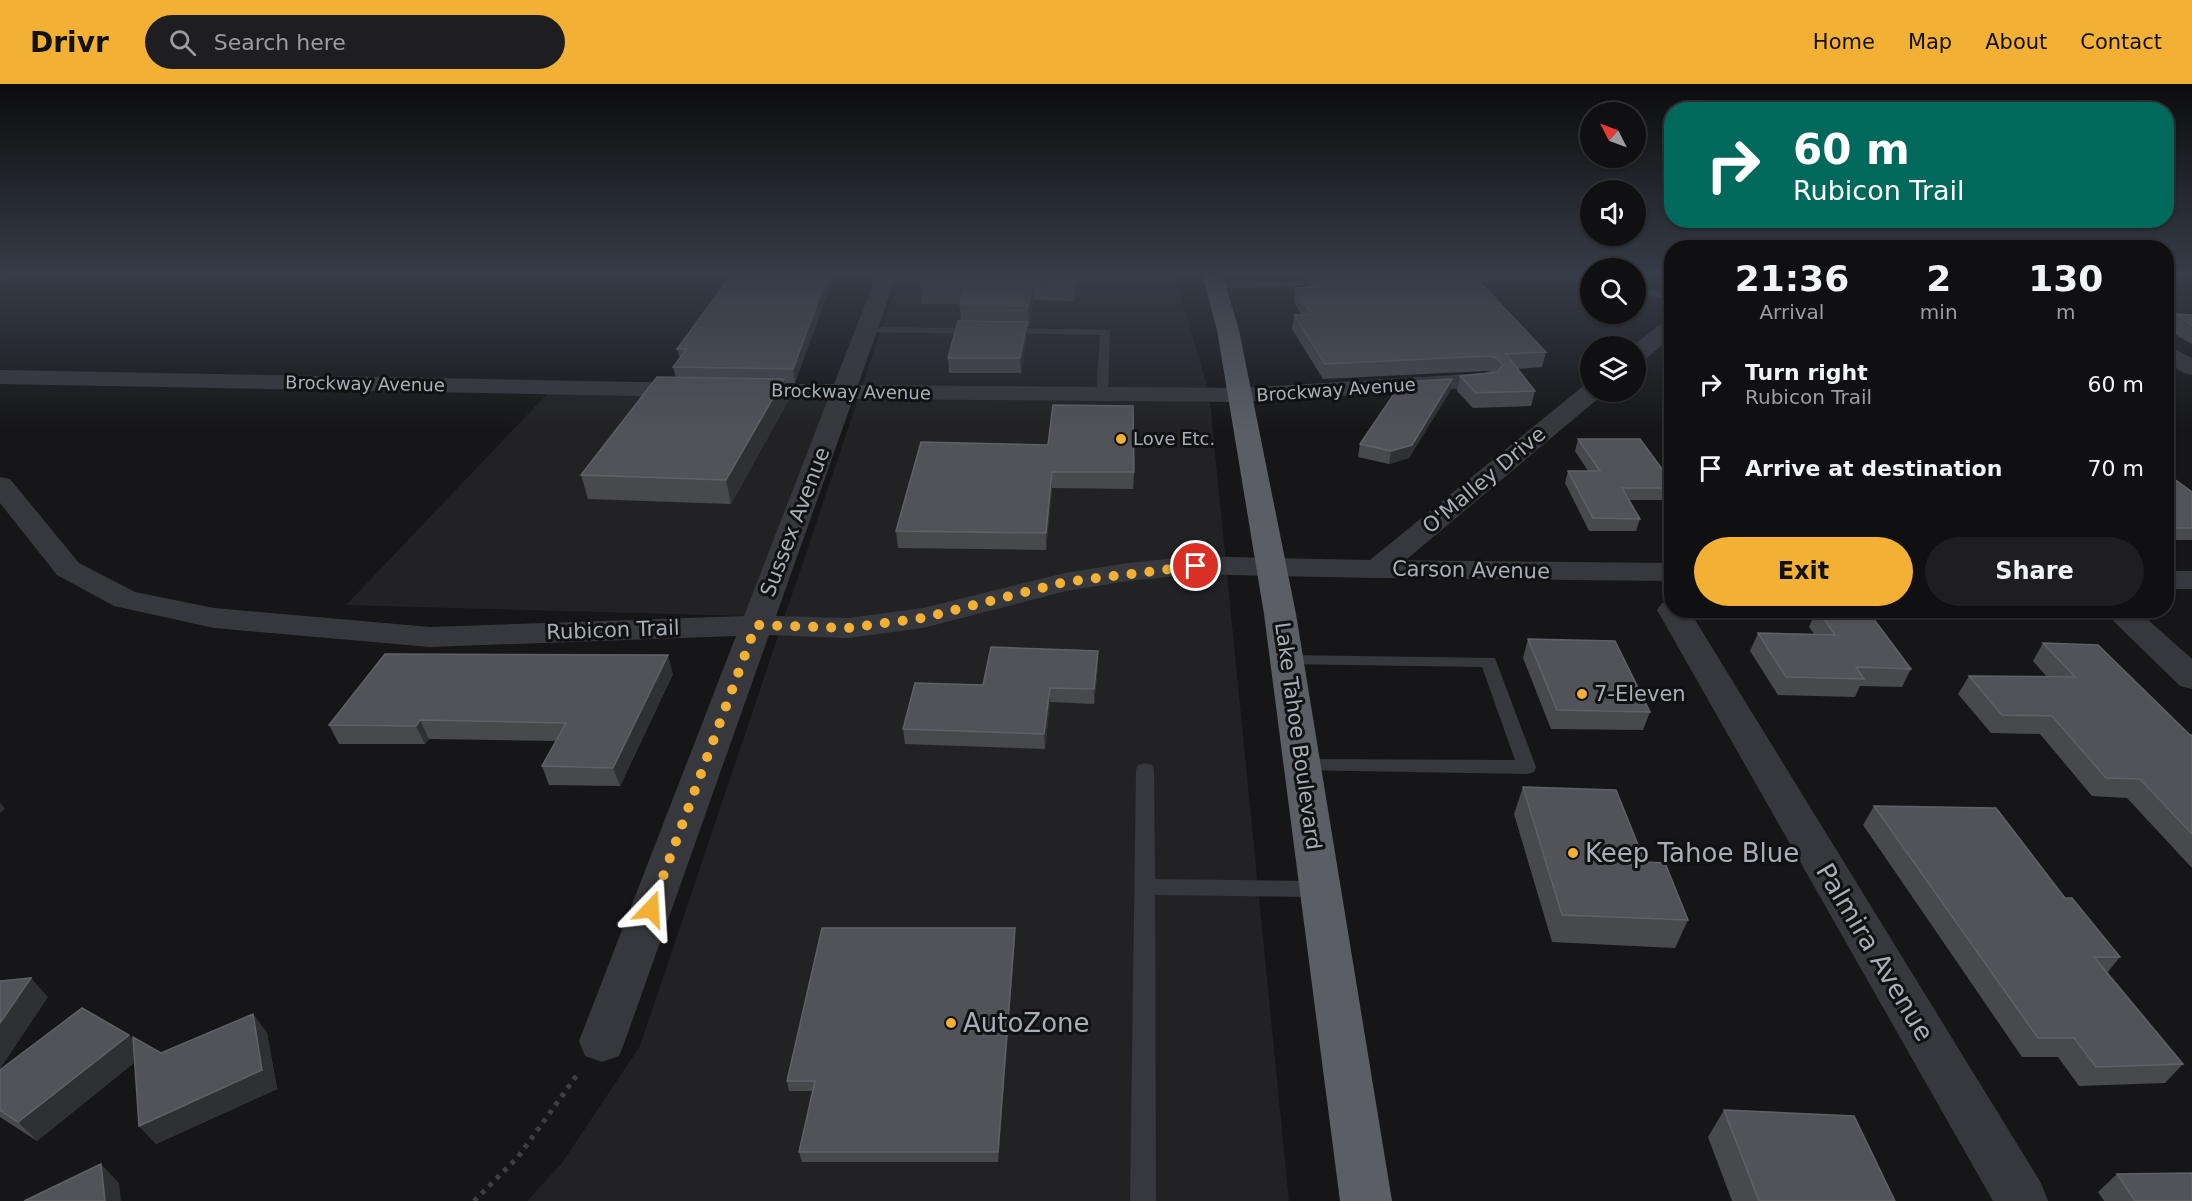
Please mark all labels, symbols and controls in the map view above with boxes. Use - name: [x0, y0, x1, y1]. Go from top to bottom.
- search box: [145, 15, 565, 69]
- text: Drivr: [30, 26, 109, 59]
- icon: search: [166, 26, 199, 59]
- text: Search here: [214, 30, 346, 55]
- text: Home: [1813, 30, 1875, 54]
- text: Map: [1908, 30, 1952, 54]
- text: About: [1985, 30, 2047, 54]
- text: Contact: [2080, 30, 2162, 54]
- north arrow: [1580, 102, 1646, 168]
- map controls: [1580, 102, 1646, 402]
- text: 60 m: [1793, 125, 1910, 174]
- icon: right: [1694, 126, 1772, 204]
- text: Rubicon Trail: [1793, 175, 1965, 206]
- button: sound: [1580, 180, 1646, 246]
- button: search: [1580, 258, 1646, 324]
- text: 21:36: [1735, 258, 1849, 299]
- text: 2: [1926, 258, 1951, 299]
- text: 130: [2028, 258, 2103, 299]
- text: Arrival: [1759, 300, 1824, 324]
- text: min: [1920, 300, 1958, 324]
- text: m: [2056, 300, 2076, 324]
- button: layers: [1580, 336, 1646, 402]
- text: Turn right: [1745, 360, 1868, 385]
- icon: right: [1694, 368, 1727, 401]
- street label: Brockway Avenue: [285, 372, 445, 395]
- text: 60 m: [2088, 372, 2144, 397]
- street label: Brockway Avenue: [1256, 373, 1416, 406]
- street label: Brockway Avenue: [771, 380, 931, 403]
- text: Rubicon Trail: [1745, 385, 1872, 409]
- street label: O'Malley Drive: [1418, 422, 1550, 538]
- place label: Love Etc.: [1133, 428, 1215, 449]
- marker: Love Etc.: [1114, 432, 1128, 446]
- street label: Sussex Avenue: [755, 444, 835, 600]
- icon: arrive: [1694, 452, 1727, 485]
- text: Arrive at destination: [1745, 456, 2002, 481]
- text: 70 m: [2088, 456, 2144, 481]
- button: Exit: [1694, 537, 1913, 606]
- button: Share: [1925, 537, 2144, 606]
- pin: [1170, 540, 1221, 591]
- icon: arrive: [1179, 549, 1212, 582]
- street label: Carson Avenue: [1392, 557, 1550, 583]
- street label: Rubicon Trail: [546, 616, 680, 644]
- street label: Lake Tahoe Boulevard: [1270, 621, 1326, 851]
- place label: 7-Eleven: [1594, 682, 1686, 706]
- marker: 7-Eleven: [1575, 687, 1589, 701]
- place label: Keep Tahoe Blue: [1585, 838, 1799, 868]
- marker: Keep Tahoe Blue: [1566, 846, 1580, 860]
- street label: Palmira Avenue: [1810, 858, 1940, 1046]
- position arrow: [619, 877, 683, 941]
- place label: AutoZone: [963, 1008, 1090, 1038]
- marker: AutoZone: [944, 1016, 958, 1030]

